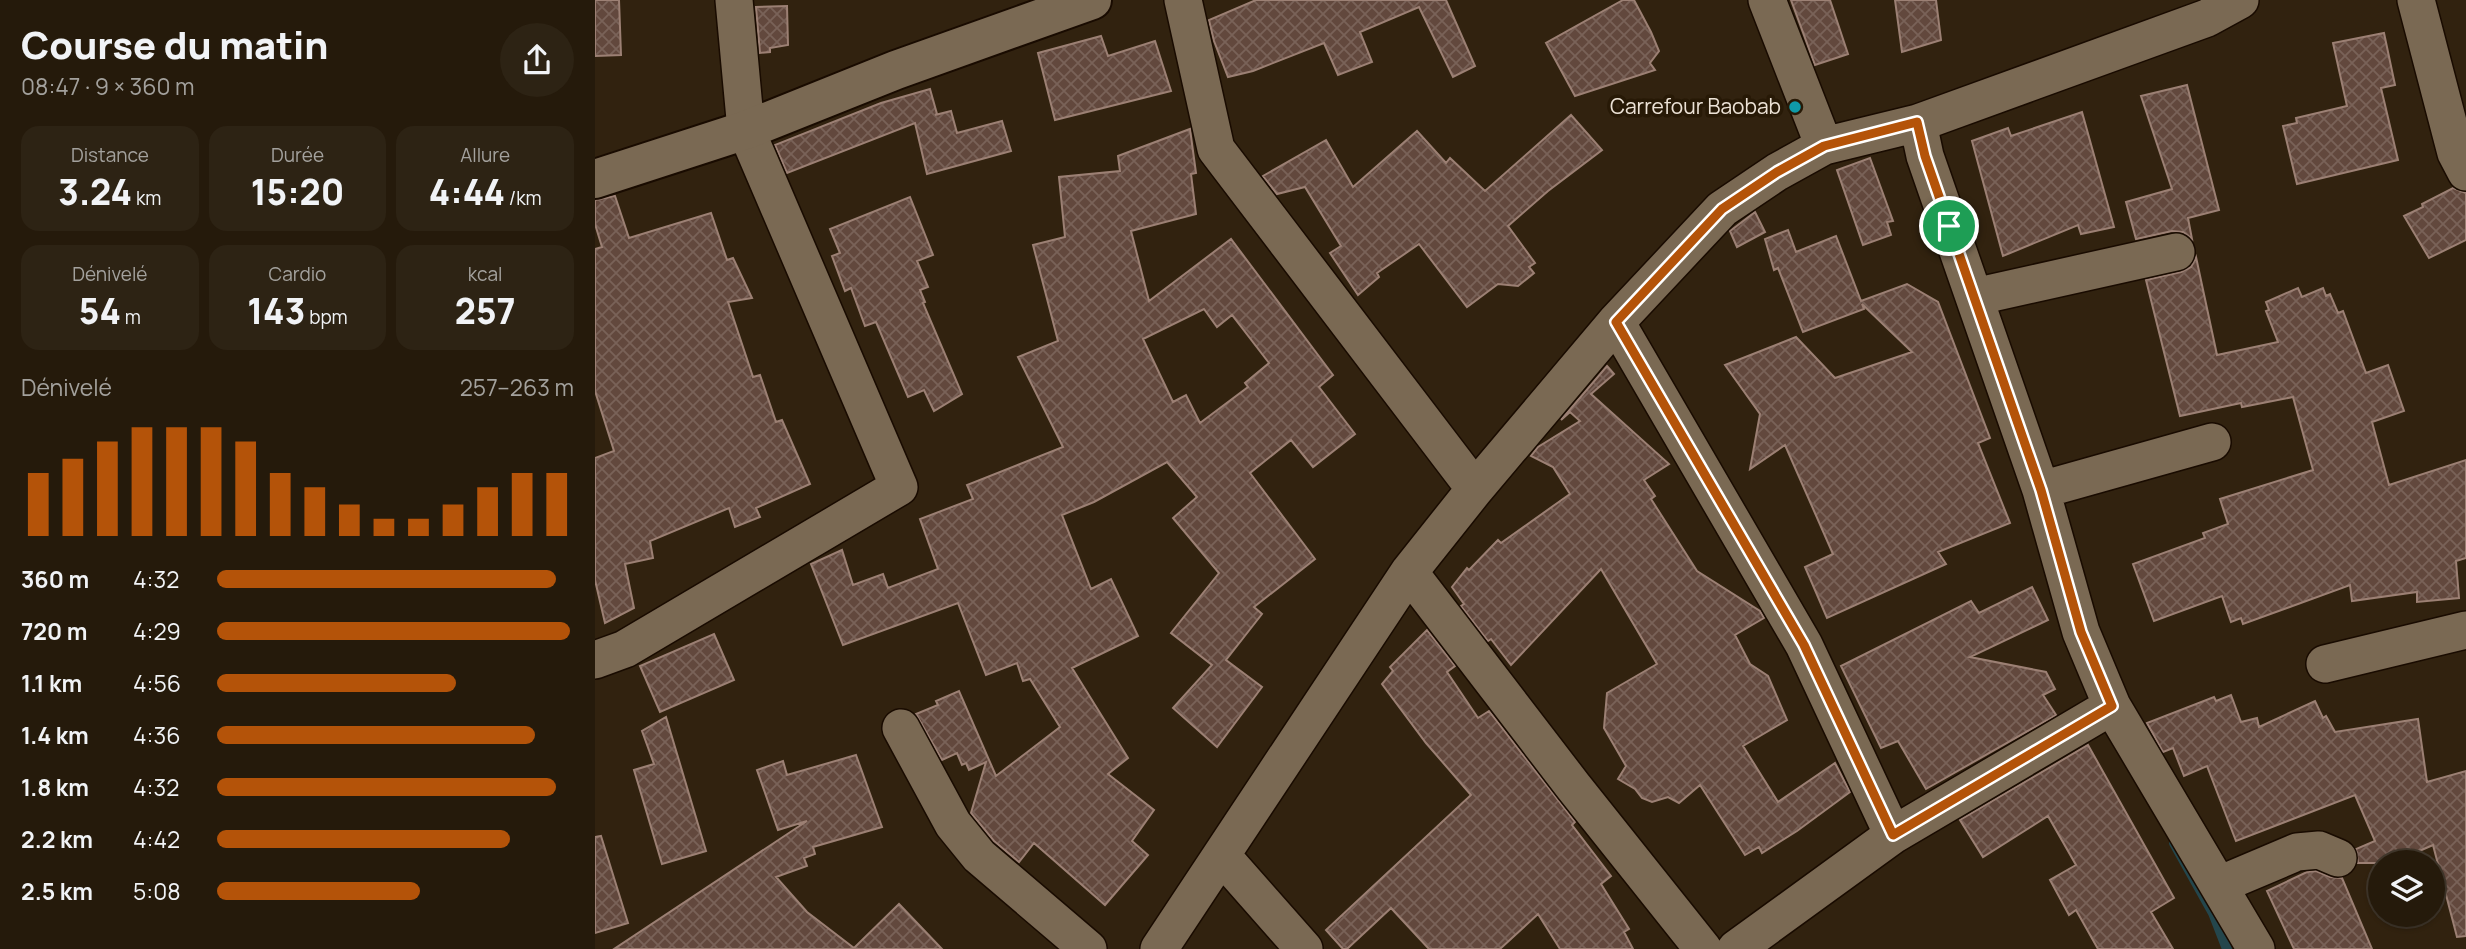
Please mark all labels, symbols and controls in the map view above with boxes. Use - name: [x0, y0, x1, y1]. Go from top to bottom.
- text: Course du matin: [21, 18, 329, 70]
- button: share: [500, 23, 574, 97]
- text: 08:47 · 9 × 360 m: [21, 70, 195, 102]
- place label: Carrefour Baobab: [1610, 92, 1781, 120]
- marker: Carrefour Baobab: [1787, 99, 1803, 115]
- text: Distance: [71, 142, 149, 168]
- text: Durée: [271, 142, 324, 168]
- text: Allure: [460, 142, 510, 168]
- text: 3.24: [58, 168, 132, 216]
- text: 15:20: [251, 168, 344, 216]
- text: 4:44: [429, 168, 505, 216]
- text: km: [132, 185, 161, 211]
- text: /km: [505, 185, 542, 211]
- pin: [1919, 196, 1979, 256]
- icon: arrive: [1930, 207, 1968, 245]
- text: Dénivelé: [72, 261, 147, 287]
- text: Cardio: [269, 261, 326, 287]
- text: kcal: [468, 261, 503, 287]
- text: 54: [79, 287, 121, 335]
- text: 143: [247, 287, 305, 335]
- text: 257: [455, 287, 516, 335]
- text: m: [121, 304, 141, 330]
- text: bpm: [305, 304, 348, 330]
- text: Dénivelé: [21, 371, 112, 403]
- text: 257–263 m: [460, 371, 574, 403]
- text: 360 m: [21, 563, 89, 595]
- text: 4:32: [133, 563, 179, 595]
- text: 720 m: [21, 615, 87, 647]
- text: 4:29: [133, 615, 181, 647]
- text: 1.1 km: [21, 667, 82, 699]
- text: 4:56: [133, 667, 181, 699]
- text: 1.4 km: [21, 719, 89, 751]
- text: 4:36: [133, 719, 180, 751]
- text: 1.8 km: [21, 771, 89, 803]
- text: 4:32: [133, 771, 179, 803]
- text: 2.2 km: [21, 823, 93, 855]
- text: 4:42: [133, 823, 180, 855]
- map controls: [2368, 850, 2445, 927]
- button: layers: [2368, 850, 2445, 927]
- text: 2.5 km: [21, 875, 93, 907]
- text: 5:08: [133, 875, 181, 907]

